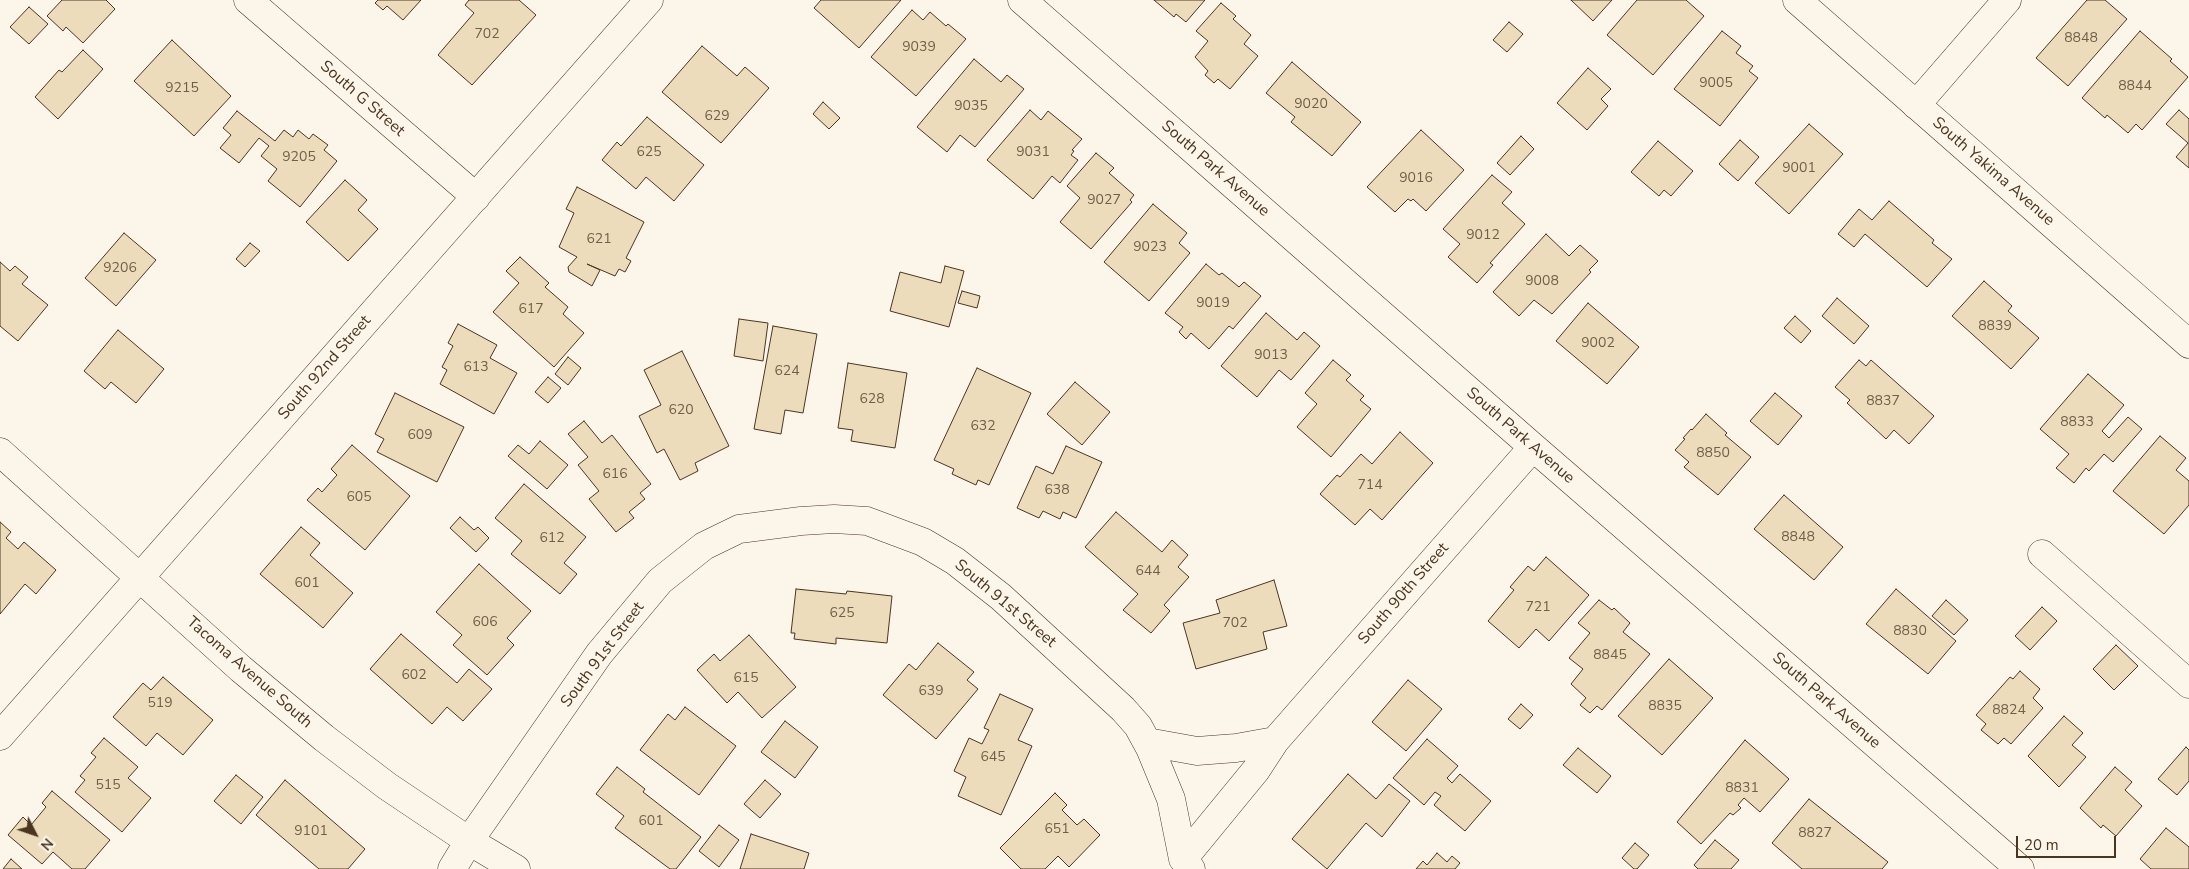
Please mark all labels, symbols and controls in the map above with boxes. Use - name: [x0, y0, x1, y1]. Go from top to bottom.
- house number: 702: [474, 27, 500, 43]
- house number: 8848: [2064, 31, 2098, 47]
- house number: 9039: [902, 40, 936, 56]
- street label: South G Street: [316, 57, 408, 141]
- house number: 9005: [1699, 76, 1733, 92]
- house number: 8844: [2118, 79, 2152, 95]
- house number: 9215: [165, 81, 199, 97]
- house number: 9020: [1294, 97, 1328, 113]
- house number: 9035: [954, 99, 988, 115]
- house number: 629: [704, 109, 730, 125]
- street label: South Yakima Avenue: [1928, 114, 2058, 230]
- street label: South Park Avenue: [1157, 117, 1273, 221]
- house number: 625: [636, 145, 662, 161]
- house number: 9031: [1016, 145, 1050, 161]
- house number: 9205: [282, 150, 316, 166]
- house number: 9001: [1782, 161, 1816, 177]
- house number: 9016: [1399, 171, 1433, 187]
- house number: 9027: [1087, 193, 1121, 209]
- house number: 9012: [1466, 228, 1500, 244]
- house number: 621: [586, 232, 612, 248]
- house number: 9023: [1133, 240, 1167, 256]
- house number: 9206: [103, 261, 137, 277]
- house number: 9008: [1525, 274, 1559, 290]
- house number: 9019: [1196, 296, 1230, 312]
- house number: 617: [518, 302, 544, 318]
- street label: South 92nd Street: [274, 312, 376, 424]
- house number: 8839: [1978, 319, 2012, 335]
- house number: 9002: [1581, 336, 1615, 352]
- house number: 9013: [1254, 348, 1288, 364]
- house number: 613: [463, 360, 489, 376]
- house number: 624: [774, 364, 800, 380]
- street label: South Park Avenue: [1462, 384, 1578, 488]
- house number: 628: [859, 392, 885, 408]
- house number: 8837: [1866, 394, 1900, 410]
- house number: 620: [668, 403, 694, 419]
- house number: 8833: [2060, 415, 2094, 431]
- house number: 632: [970, 419, 996, 435]
- house number: 609: [407, 428, 433, 444]
- house number: 8850: [1696, 446, 1730, 462]
- house number: 616: [602, 467, 628, 483]
- house number: 714: [1357, 478, 1383, 494]
- house number: 638: [1044, 483, 1070, 499]
- house number: 605: [346, 490, 372, 506]
- house number: 8848: [1781, 530, 1815, 546]
- house number: 612: [539, 531, 565, 547]
- street label: South 90th Street: [1355, 539, 1453, 649]
- street label: South 91st Street: [950, 556, 1060, 652]
- house number: 644: [1135, 564, 1161, 580]
- house number: 601: [294, 576, 320, 592]
- street label: South 91st Street: [557, 599, 649, 711]
- house number: 721: [1525, 600, 1551, 616]
- house number: 625: [829, 606, 855, 622]
- street label: Tacoma Avenue South: [182, 613, 316, 733]
- house number: 606: [472, 615, 498, 631]
- house number: 702: [1222, 616, 1248, 632]
- house number: 8830: [1893, 624, 1927, 640]
- house number: 8845: [1593, 648, 1627, 664]
- street label: South Park Avenue: [1768, 649, 1884, 753]
- house number: 602: [401, 668, 427, 684]
- house number: 615: [733, 671, 759, 687]
- house number: 639: [918, 684, 944, 700]
- house number: 519: [147, 696, 173, 712]
- house number: 8835: [1648, 699, 1682, 715]
- house number: 8824: [1992, 703, 2026, 719]
- house number: 645: [980, 750, 1006, 766]
- house number: 515: [95, 778, 121, 794]
- house number: 8831: [1725, 781, 1759, 797]
- north arrow: [10, 809, 60, 859]
- house number: 601: [638, 814, 664, 830]
- house number: 651: [1044, 822, 1070, 838]
- house number: 9101: [294, 824, 328, 840]
- house number: 8827: [1798, 826, 1832, 842]
- scale bar: [2019, 826, 2119, 858]
- text: N: [36, 834, 57, 854]
- text: 20 m: [2024, 835, 2059, 855]

